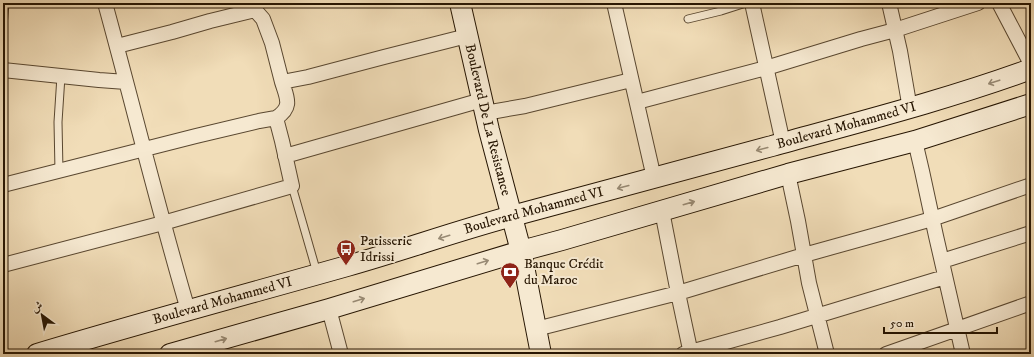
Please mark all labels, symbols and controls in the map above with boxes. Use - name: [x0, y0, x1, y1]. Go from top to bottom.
- street label: Boulevard De La Resistance: [461, 42, 515, 198]
- one-way arrow: [988, 79, 1001, 86]
- street label: Boulevard Mohammed VI: [775, 98, 918, 153]
- one-way arrow: [755, 146, 768, 153]
- street label: Boulevard Mohammed VI: [462, 183, 606, 238]
- one-way arrow: [617, 184, 630, 191]
- one-way arrow: [682, 199, 695, 206]
- place label: Patisserie Idrissi: [360, 232, 412, 266]
- one-way arrow: [437, 234, 450, 241]
- bus stop icon: Patisserie Idrissi: [335, 238, 357, 266]
- place label: Banque Crédit du Maroc: [524, 255, 604, 289]
- one-way arrow: [477, 258, 490, 265]
- bank icon: Banque Crédit du Maroc: [499, 261, 521, 289]
- street label: Boulevard Mohammed VI: [151, 273, 294, 329]
- north arrow: [22, 295, 62, 335]
- one-way arrow: [352, 296, 365, 303]
- text: ش: [29, 298, 46, 316]
- scale bar: [884, 309, 997, 335]
- text: 50 m: [890, 316, 914, 331]
- one-way arrow: [214, 336, 227, 343]

